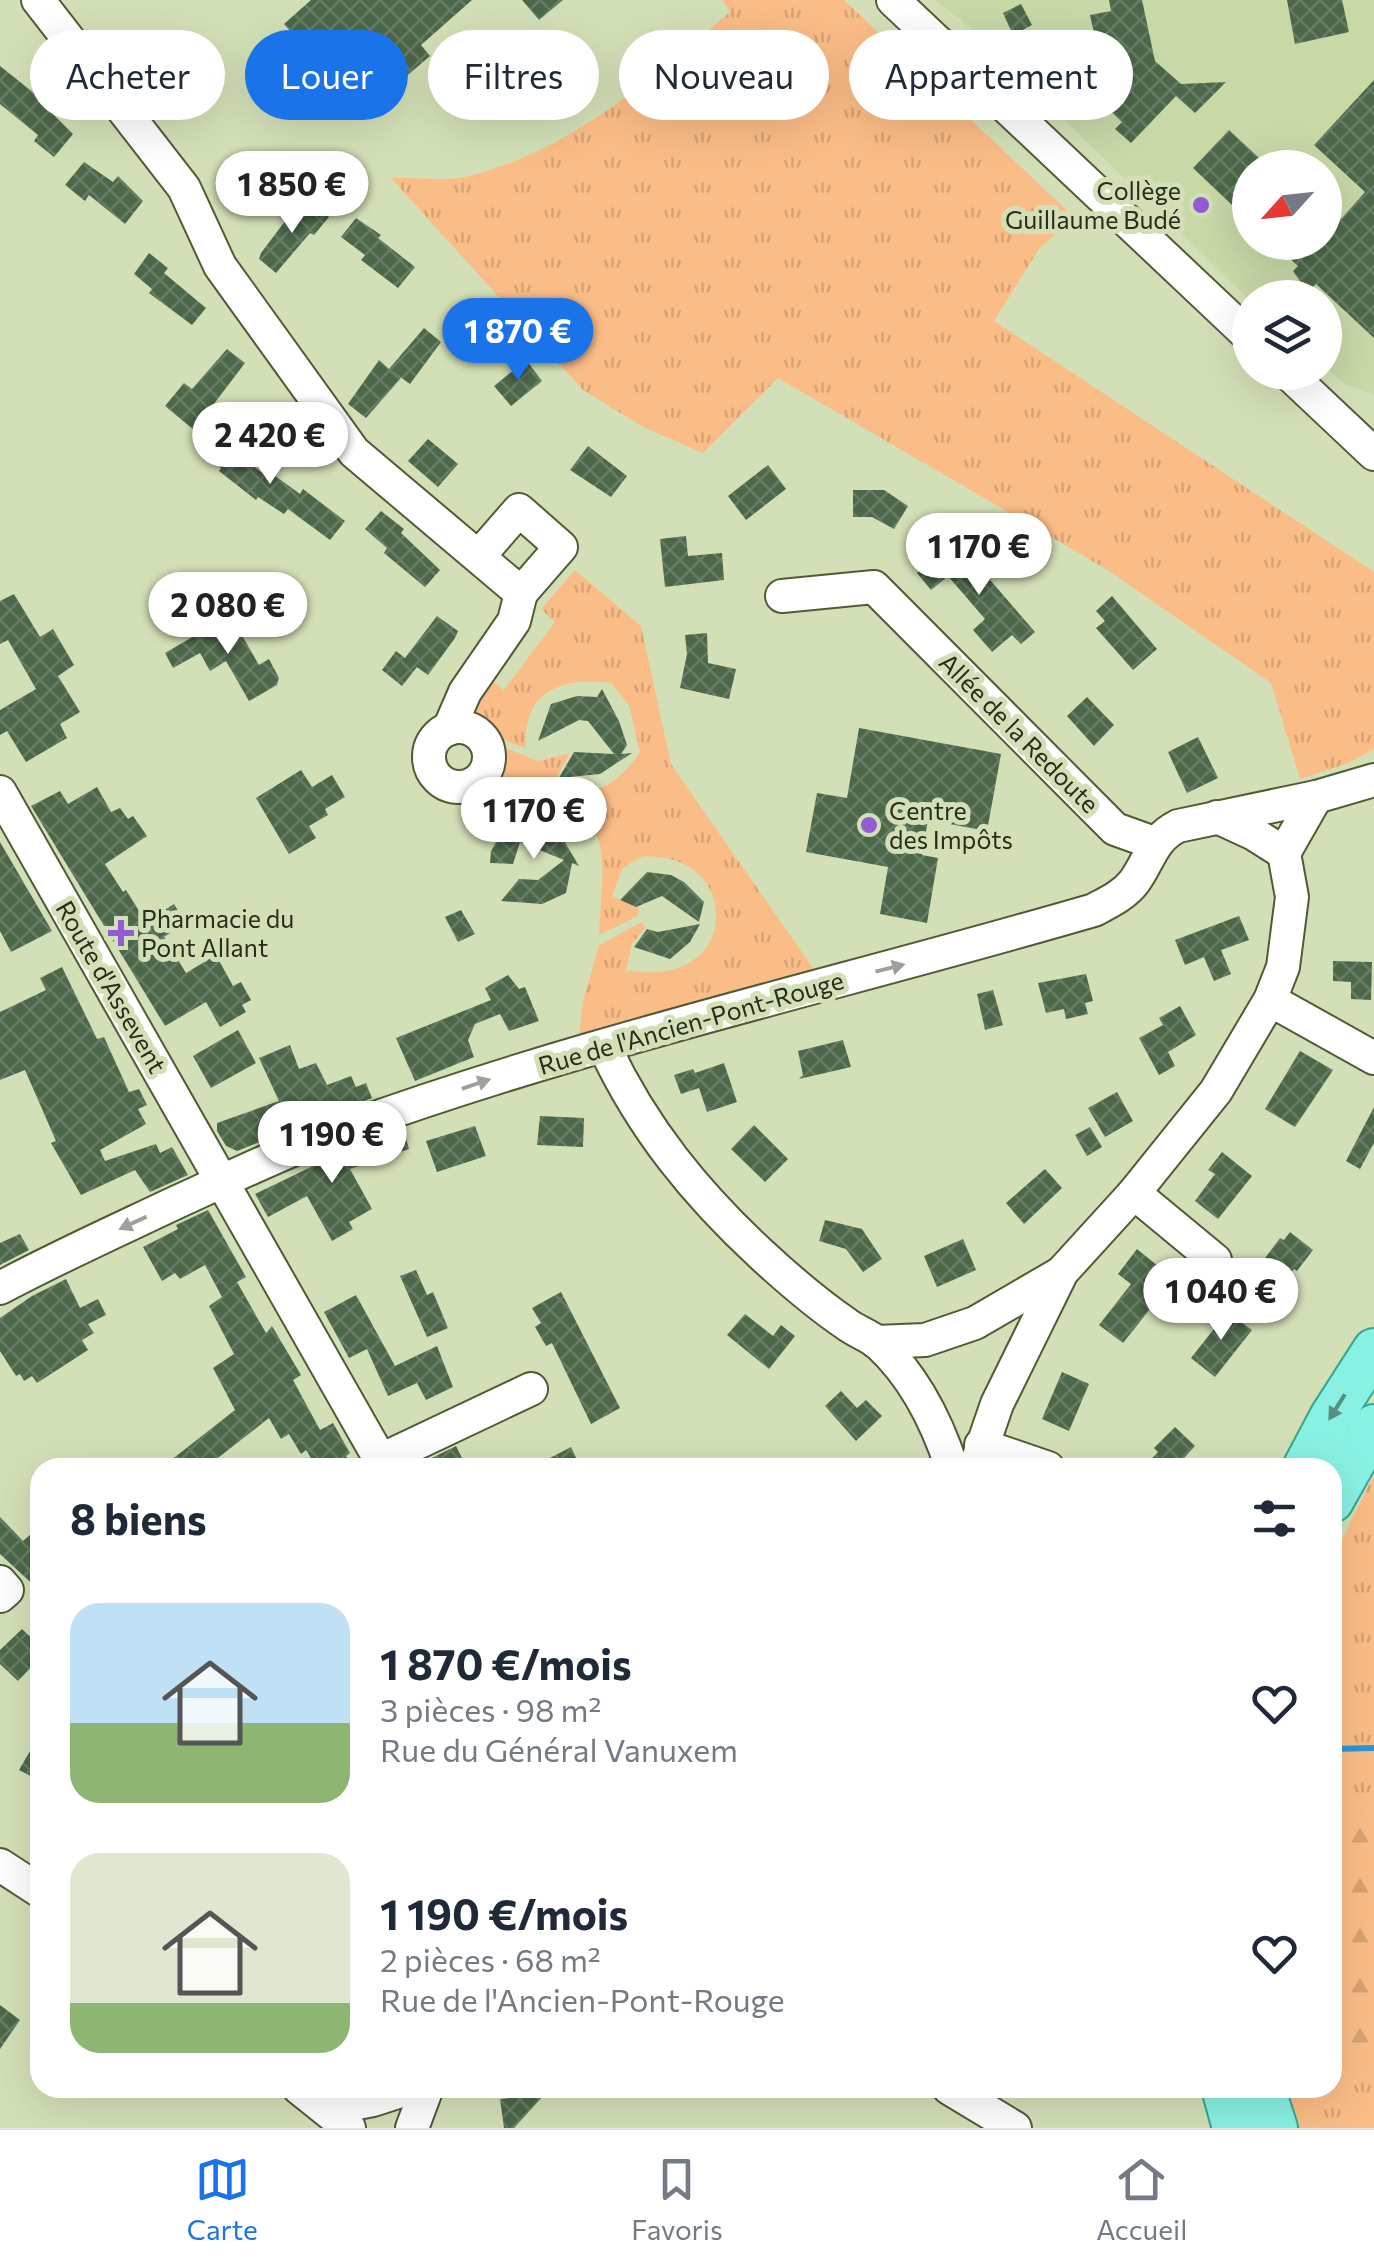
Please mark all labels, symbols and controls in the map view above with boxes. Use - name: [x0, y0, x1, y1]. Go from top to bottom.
- chip: Acheter: [30, 30, 225, 120]
- chip: Louer: [245, 30, 408, 120]
- chip: Filtres: [428, 30, 599, 120]
- chip: Nouveau: [619, 30, 829, 120]
- chip: Appartement: [849, 30, 1133, 120]
- north arrow: [1232, 150, 1342, 260]
- map controls: [1232, 150, 1342, 390]
- pin: 1 850 €: [200, 151, 384, 236]
- text: 1 850 €: [238, 163, 346, 203]
- place label: Collège Guillaume Budé: [1005, 175, 1181, 234]
- marker: Collège Guillaume Budé: [1190, 194, 1212, 216]
- button: layers: [1232, 280, 1342, 390]
- pin: 1 870 €: [426, 298, 610, 383]
- text: 1 870 €: [464, 310, 572, 350]
- pin: 2 420 €: [178, 402, 362, 487]
- text: 2 420 €: [214, 414, 326, 454]
- pin: 1 170 €: [887, 513, 1071, 598]
- text: 1 170 €: [928, 525, 1030, 565]
- pin: 2 080 €: [136, 572, 320, 657]
- text: 2 080 €: [170, 584, 286, 624]
- street label: Allée de la Redoute: [934, 646, 1106, 818]
- pin: 1 170 €: [442, 777, 626, 862]
- text: 1 170 €: [483, 789, 585, 829]
- place label: Centre des Impôts: [889, 795, 1013, 854]
- marker: Centre des Impôts: [858, 814, 880, 836]
- street label: Route d'Assevent: [50, 895, 173, 1078]
- place label: Pharmacie du Pont Allant: [141, 903, 294, 962]
- marker: Pharmacie du Pont Allant: [110, 922, 132, 944]
- one-way arrow: [875, 960, 906, 975]
- street label: Rue de l'Ancien-Pont-Rouge: [535, 964, 847, 1080]
- one-way arrow: [462, 1076, 492, 1091]
- pin: 1 190 €: [240, 1101, 424, 1186]
- text: 1 190 €: [280, 1113, 384, 1153]
- one-way arrow: [118, 1214, 147, 1231]
- pin: 1 040 €: [1129, 1258, 1313, 1343]
- text: 1 040 €: [1165, 1270, 1277, 1310]
- one-way arrow: [1328, 1394, 1347, 1421]
- icon: filters: [1247, 1491, 1302, 1546]
- text: 8 biens: [70, 1492, 207, 1544]
- text: 1 870 €/mois: [380, 1637, 632, 1689]
- icon: home: [150, 1643, 270, 1763]
- icon: heart: [1247, 1676, 1302, 1731]
- text: 3 pièces · 98 m²: [380, 1689, 601, 1729]
- text: Rue du Général Vanuxem: [380, 1729, 738, 1769]
- text: 1 190 €/mois: [380, 1887, 628, 1939]
- icon: home: [150, 1893, 270, 2013]
- icon: heart: [1247, 1926, 1302, 1981]
- text: 2 pièces · 68 m²: [380, 1939, 601, 1979]
- text: Rue de l'Ancien-Pont-Rouge: [380, 1979, 785, 2019]
- tab: Carte: [187, 2152, 258, 2246]
- tab: Favoris: [631, 2152, 723, 2246]
- tab: Accueil: [1096, 2152, 1187, 2246]

